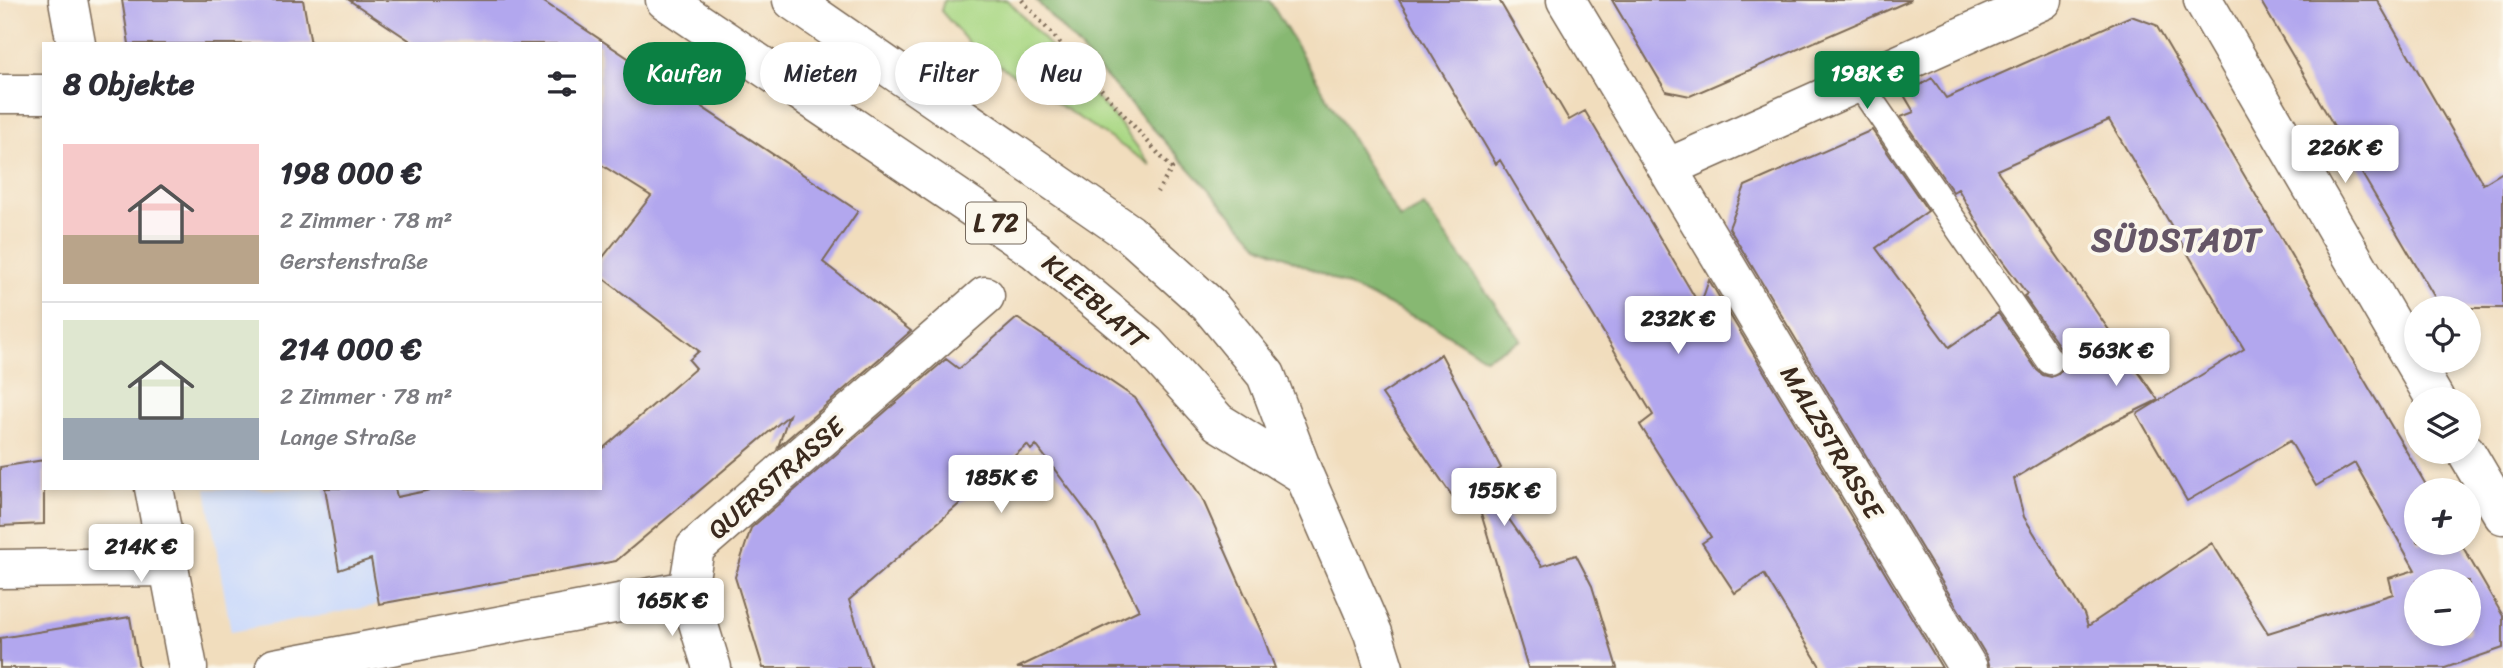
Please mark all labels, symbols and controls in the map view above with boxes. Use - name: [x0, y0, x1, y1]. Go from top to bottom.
- chip: Kaufen: [623, 42, 746, 105]
- chip: Mieten: [760, 42, 881, 105]
- chip: Filter: [895, 42, 1002, 105]
- chip: Neu: [1016, 42, 1106, 105]
- pin: 198K €: [1810, 52, 1924, 111]
- text: 198K €: [1830, 53, 1904, 94]
- text: 8 Objekte: [63, 57, 194, 111]
- icon: filters: [543, 65, 581, 103]
- pin: 226K €: [2288, 125, 2402, 185]
- text: 226K €: [2308, 127, 2382, 168]
- text: 198 000 €: [280, 146, 422, 200]
- icon: home: [119, 172, 203, 256]
- text: 2 Zimmer · 78 m²: [280, 200, 453, 241]
- road number: L 72: [966, 202, 1026, 244]
- district label: SÜDSTADT: [2090, 211, 2263, 269]
- text: Gerstenstraße: [280, 241, 428, 282]
- street label: KLEEBLATT: [1031, 241, 1160, 362]
- pin: 232K €: [1621, 296, 1735, 356]
- map controls: [2404, 296, 2481, 646]
- button: locate: [2404, 296, 2481, 373]
- text: 232K €: [1641, 298, 1715, 339]
- text: 214 000 €: [280, 322, 421, 376]
- pin: 563K €: [2059, 328, 2173, 388]
- text: 563K €: [2079, 330, 2153, 371]
- icon: home: [119, 348, 203, 432]
- street label: MALZSTRASSE: [1768, 356, 1897, 529]
- text: 2 Zimmer · 78 m²: [280, 376, 453, 417]
- button: layers: [2404, 387, 2481, 464]
- street label: QUERSTRASSE: [697, 404, 856, 551]
- text: Lange Straße: [280, 417, 416, 458]
- pin: 185K €: [944, 456, 1058, 515]
- text: 185K €: [964, 457, 1038, 498]
- pin: 155K €: [1447, 468, 1561, 528]
- text: 155K €: [1467, 470, 1541, 511]
- button: +: [2404, 478, 2481, 555]
- pin: 214K €: [84, 524, 198, 584]
- text: 214K €: [105, 526, 177, 567]
- button: −: [2404, 569, 2481, 646]
- pin: 165K €: [615, 578, 729, 638]
- text: 165K €: [636, 580, 708, 621]

